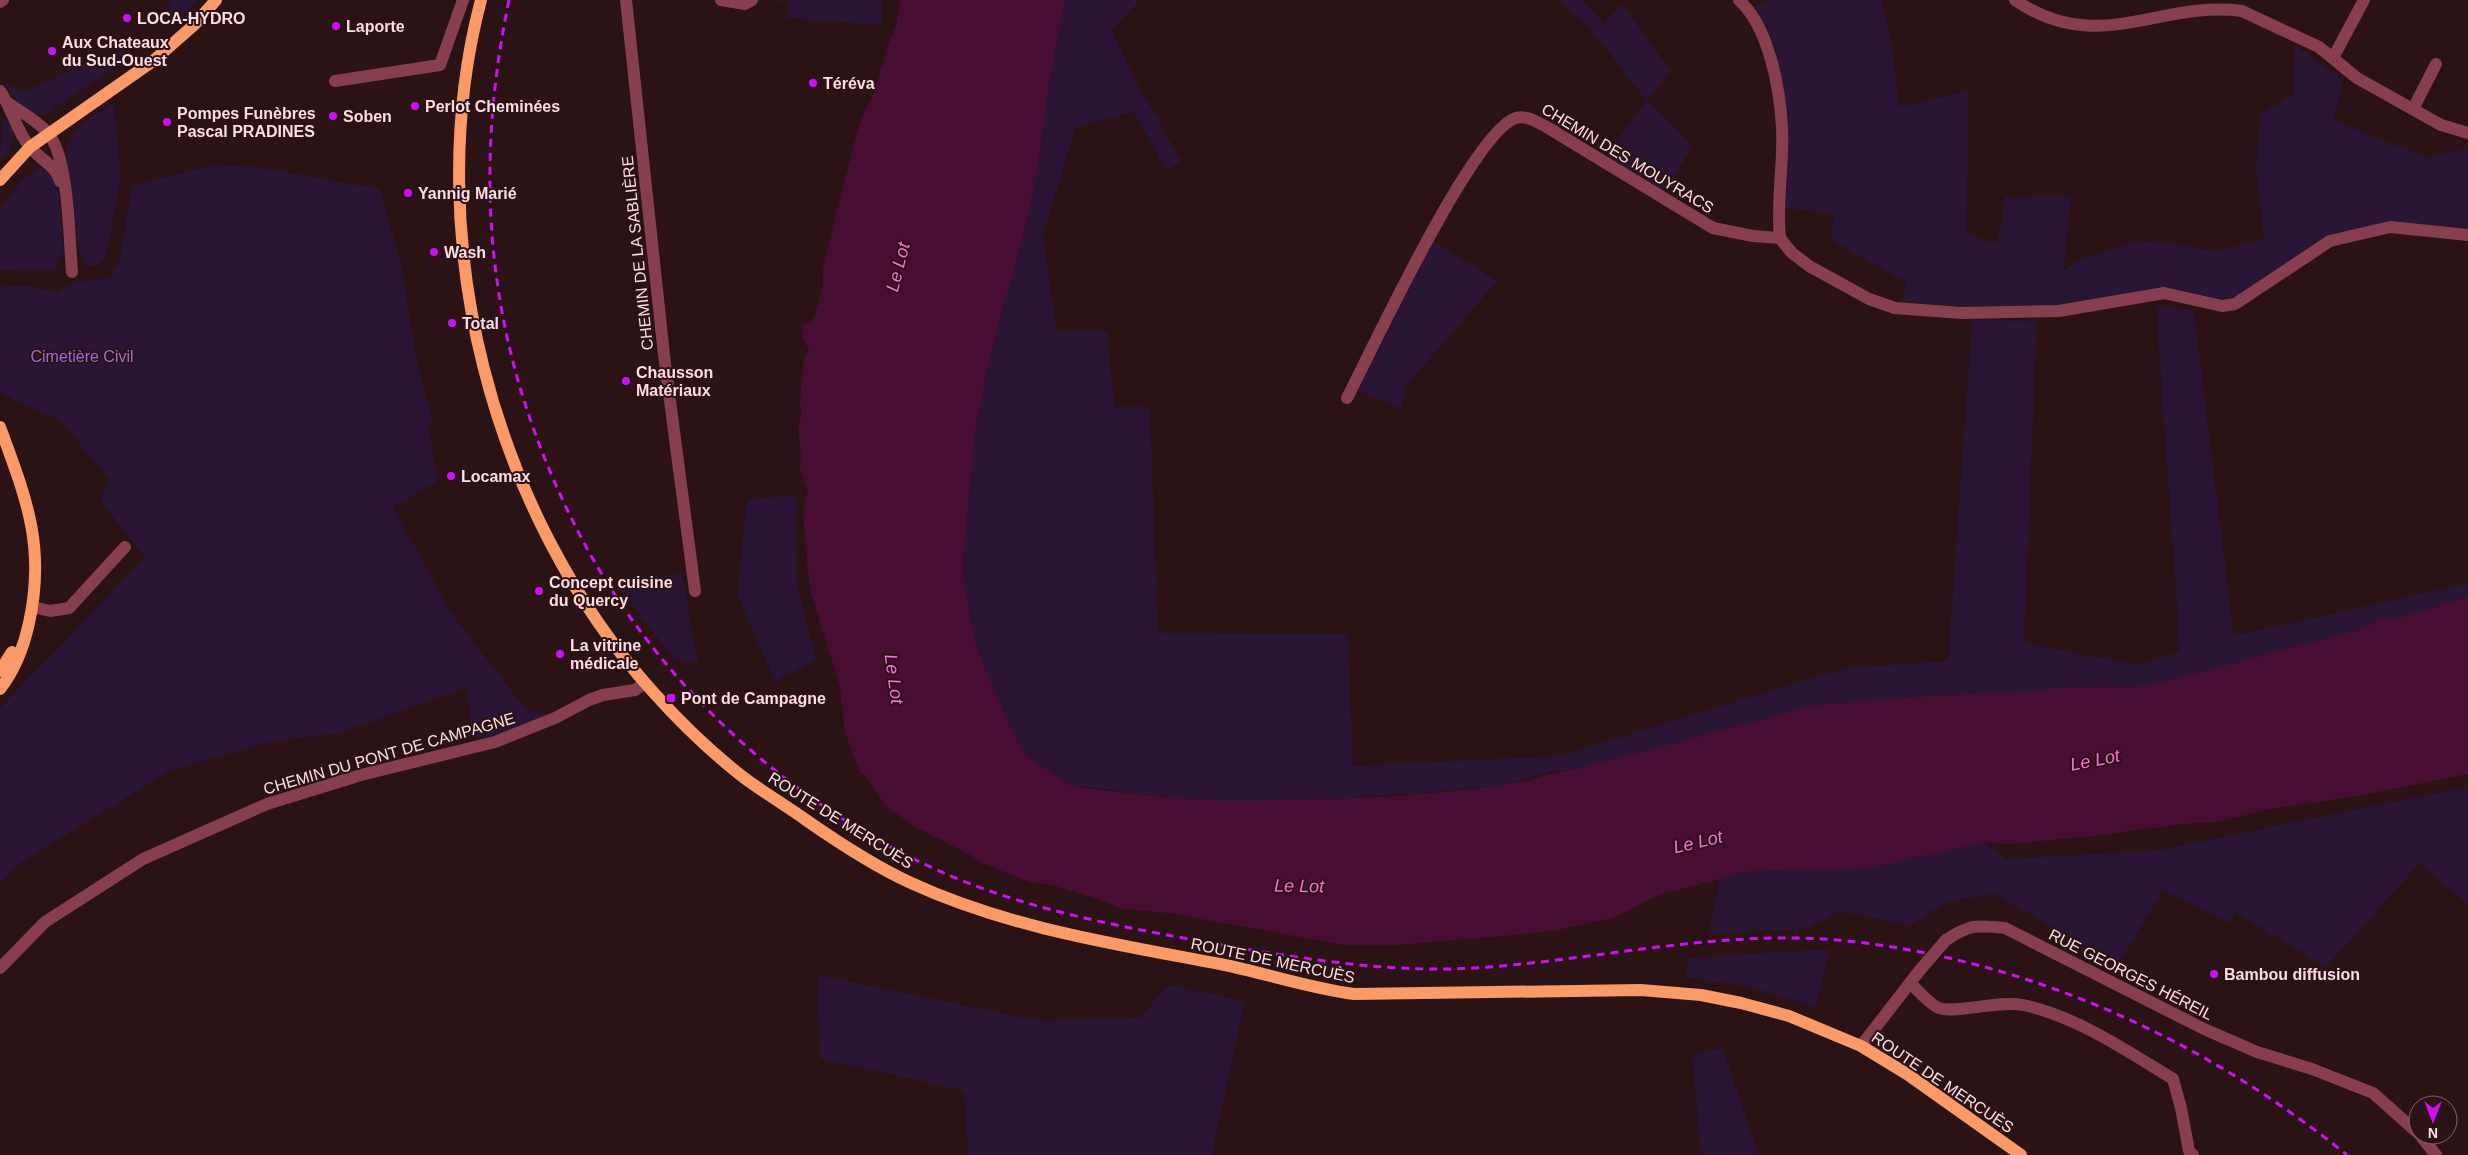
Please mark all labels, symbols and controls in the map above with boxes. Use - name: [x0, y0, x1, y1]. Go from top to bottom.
- place label: LOCA-HYDRO: [137, 10, 245, 27]
- marker: LOCA-HYDRO: [121, 12, 133, 24]
- place label: Laporte: [346, 18, 405, 35]
- marker: Laporte: [330, 20, 342, 32]
- place label: Aux Chateaux du Sud-Ouest: [62, 34, 169, 69]
- marker: Aux Chateaux du Sud-Ouest: [46, 45, 58, 57]
- place label: Téréva: [823, 75, 875, 92]
- marker: Téréva: [807, 77, 819, 89]
- place label: Perlot Cheminées: [425, 98, 560, 115]
- marker: Perlot Cheminées: [409, 100, 421, 112]
- street label: CHEMIN DES MOUYRACS: [1539, 100, 1717, 217]
- place label: Pompes Funèbres Pascal PRADINES: [177, 105, 316, 140]
- place label: Soben: [343, 108, 392, 125]
- marker: Soben: [327, 110, 339, 122]
- marker: Pompes Funèbres Pascal PRADINES: [161, 116, 173, 128]
- street label: CHEMIN DE LA SABLIÈRE: [618, 155, 656, 351]
- place label: Yannig Marié: [418, 185, 517, 202]
- marker: Yannig Marié: [402, 187, 414, 199]
- water label: Le Lot: [882, 239, 914, 294]
- place label: Wash: [444, 244, 486, 261]
- marker: Wash: [428, 246, 440, 258]
- place label: Total: [462, 315, 499, 332]
- marker: Total: [446, 317, 458, 329]
- park label: Cimetière Civil: [30, 348, 134, 365]
- place label: Chausson Matériaux: [636, 364, 713, 399]
- marker: Chausson Matériaux: [620, 375, 632, 387]
- place label: Locamax: [461, 468, 530, 485]
- marker: Locamax: [445, 470, 457, 482]
- place label: Concept cuisine du Quercy: [549, 574, 673, 609]
- marker: Concept cuisine du Quercy: [533, 585, 545, 597]
- place label: La vitrine médicale: [570, 637, 641, 672]
- marker: La vitrine médicale: [554, 648, 566, 660]
- water label: Le Lot: [881, 653, 908, 706]
- place label: Pont de Campagne: [681, 690, 826, 707]
- marker: Pont de Campagne: [665, 692, 677, 704]
- street label: CHEMIN DU PONT DE CAMPAGNE: [261, 709, 517, 798]
- water label: Le Lot: [2069, 745, 2122, 775]
- street label: ROUTE DE MERCUÈS: [765, 768, 917, 872]
- water label: Le Lot: [1671, 826, 1726, 857]
- water label: Le Lot: [1274, 876, 1325, 896]
- street label: RUE GEORGES HÉREIL: [2046, 925, 2216, 1023]
- street label: ROUTE DE MERCUÈS: [1189, 934, 1357, 986]
- place label: Bambou diffusion: [2224, 966, 2360, 983]
- marker: Bambou diffusion: [2208, 968, 2220, 980]
- street label: ROUTE DE MERCUÈS: [1869, 1028, 2017, 1136]
- north arrow: [2408, 1095, 2458, 1145]
- text: N: [2428, 1125, 2438, 1141]

